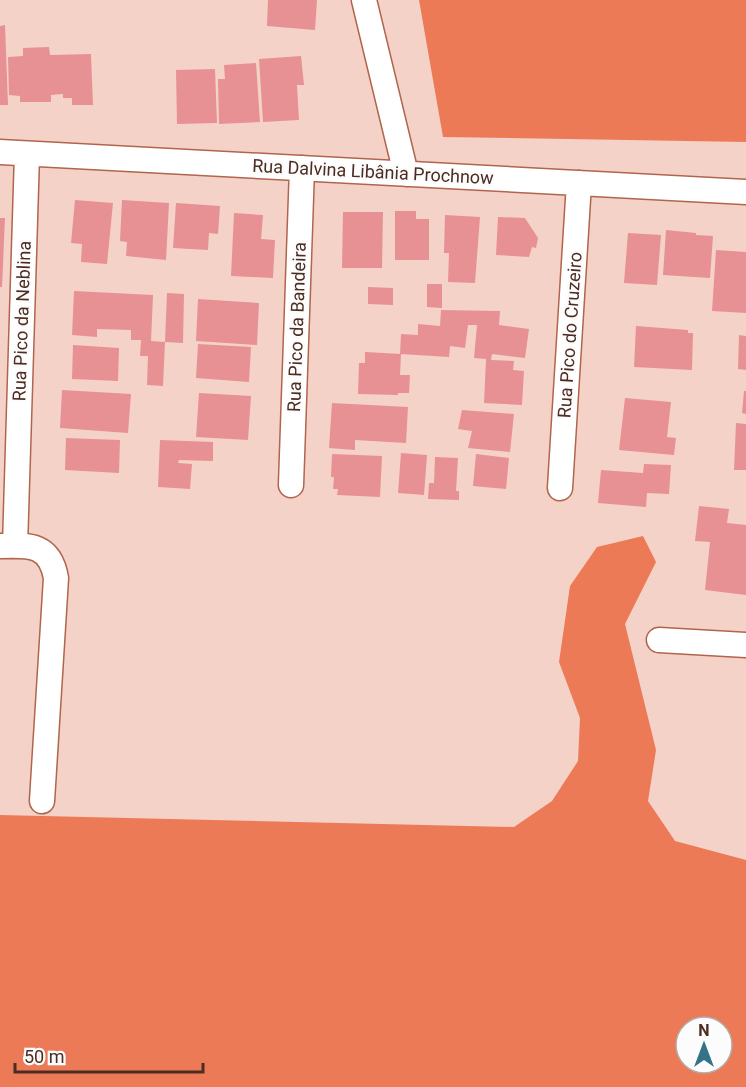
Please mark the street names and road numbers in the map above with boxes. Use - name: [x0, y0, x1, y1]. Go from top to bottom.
- street label: Rua Dalvina Libânia Prochnow: [252, 155, 495, 188]
- street label: Rua Pico da Neblina: [8, 240, 35, 402]
- street label: Rua Pico da Bandeira: [283, 242, 310, 412]
- street label: Rua Pico do Cruzeiro: [553, 251, 586, 419]

